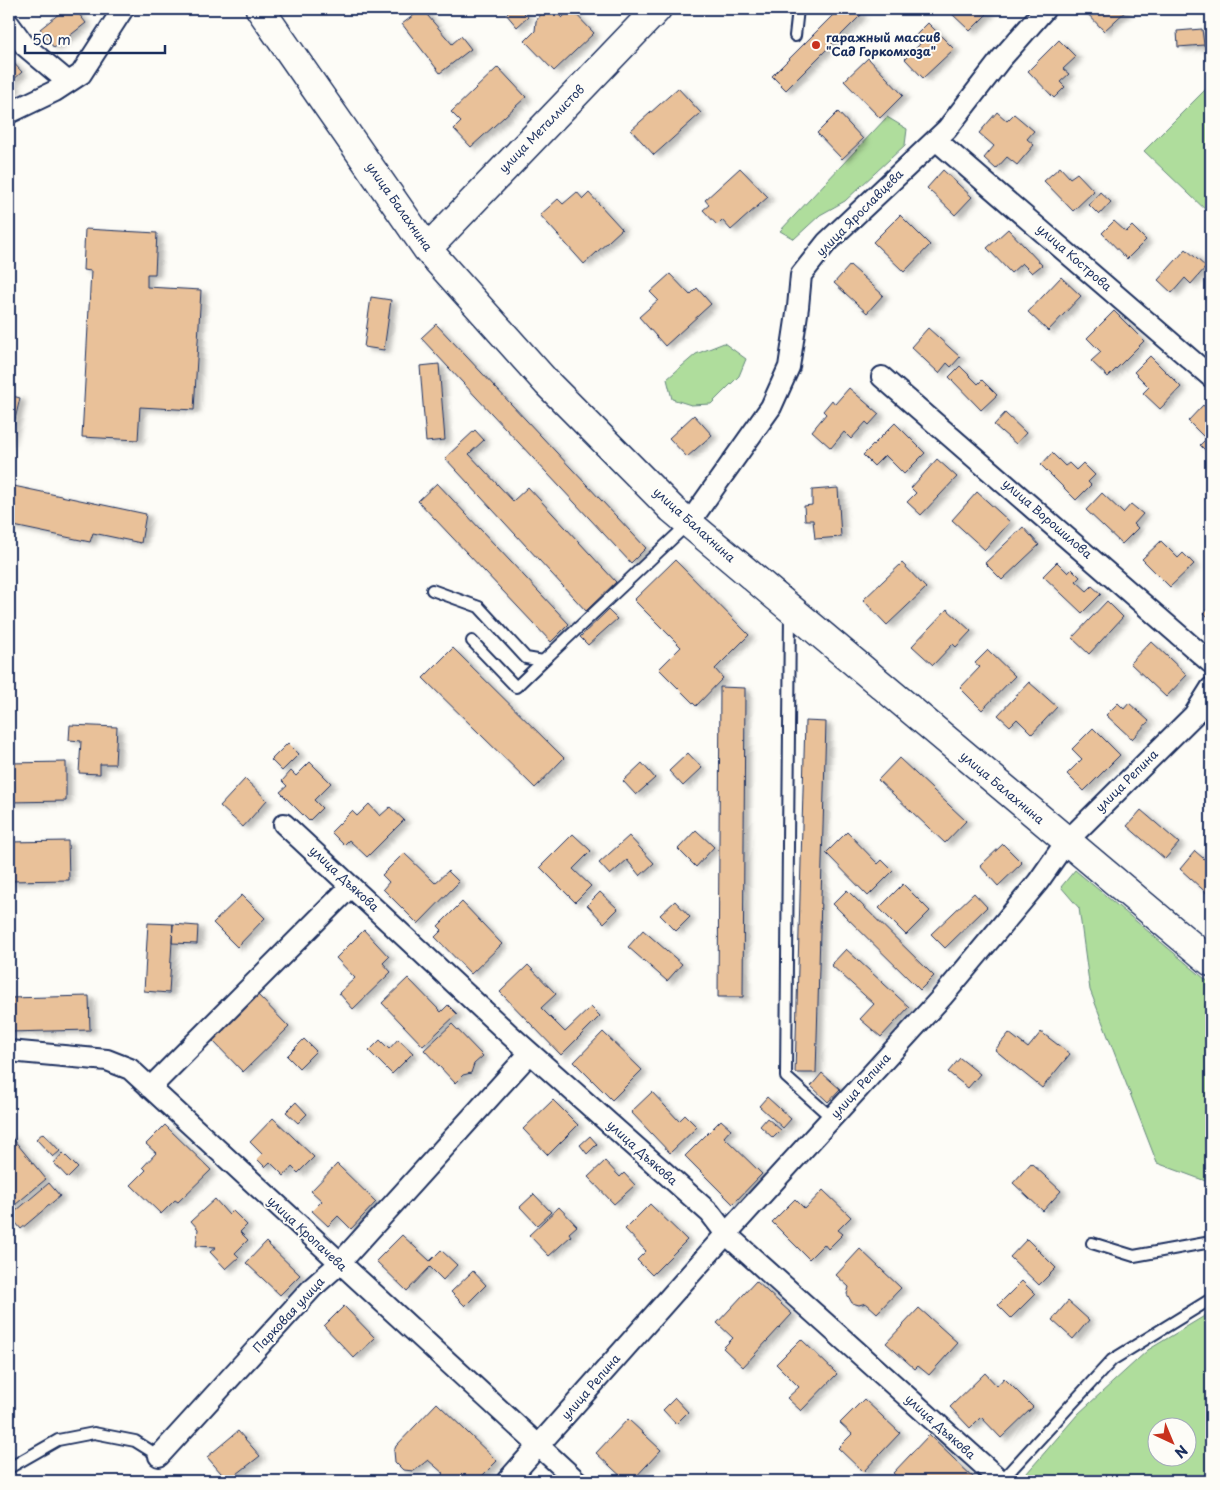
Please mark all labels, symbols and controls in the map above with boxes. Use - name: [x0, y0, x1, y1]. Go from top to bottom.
- scale bar: [25, 22, 165, 54]
- text: 50 m: [32, 27, 71, 50]
- place label: гаражный массив "Сад Горкомхоза": [826, 28, 940, 60]
- marker: гаражный массив "Сад Горкомхоза": [810, 39, 822, 51]
- street label: улица Металлистов: [494, 80, 588, 176]
- street label: улица Балахнина: [362, 158, 438, 255]
- street label: улица Ярославцева: [812, 164, 907, 260]
- street label: улица Кострова: [1033, 219, 1117, 295]
- street label: улица Ворошилова: [999, 474, 1097, 563]
- street label: улица Балахнина: [650, 482, 740, 566]
- street label: улица Репина: [1091, 745, 1162, 816]
- street label: улица Балахнина: [957, 747, 1049, 828]
- street label: улица Дъякова: [306, 841, 384, 916]
- street label: улица Репина: [826, 1049, 895, 1122]
- street label: улица Дъякова: [603, 1116, 682, 1189]
- street label: улица Кропачева: [264, 1191, 352, 1275]
- street label: Парковая улица: [248, 1272, 328, 1356]
- street label: улица Репина: [557, 1349, 624, 1423]
- street label: улица Дъякова: [901, 1390, 980, 1463]
- north arrow: [1148, 1418, 1198, 1468]
- text: N: [1170, 1440, 1193, 1463]

